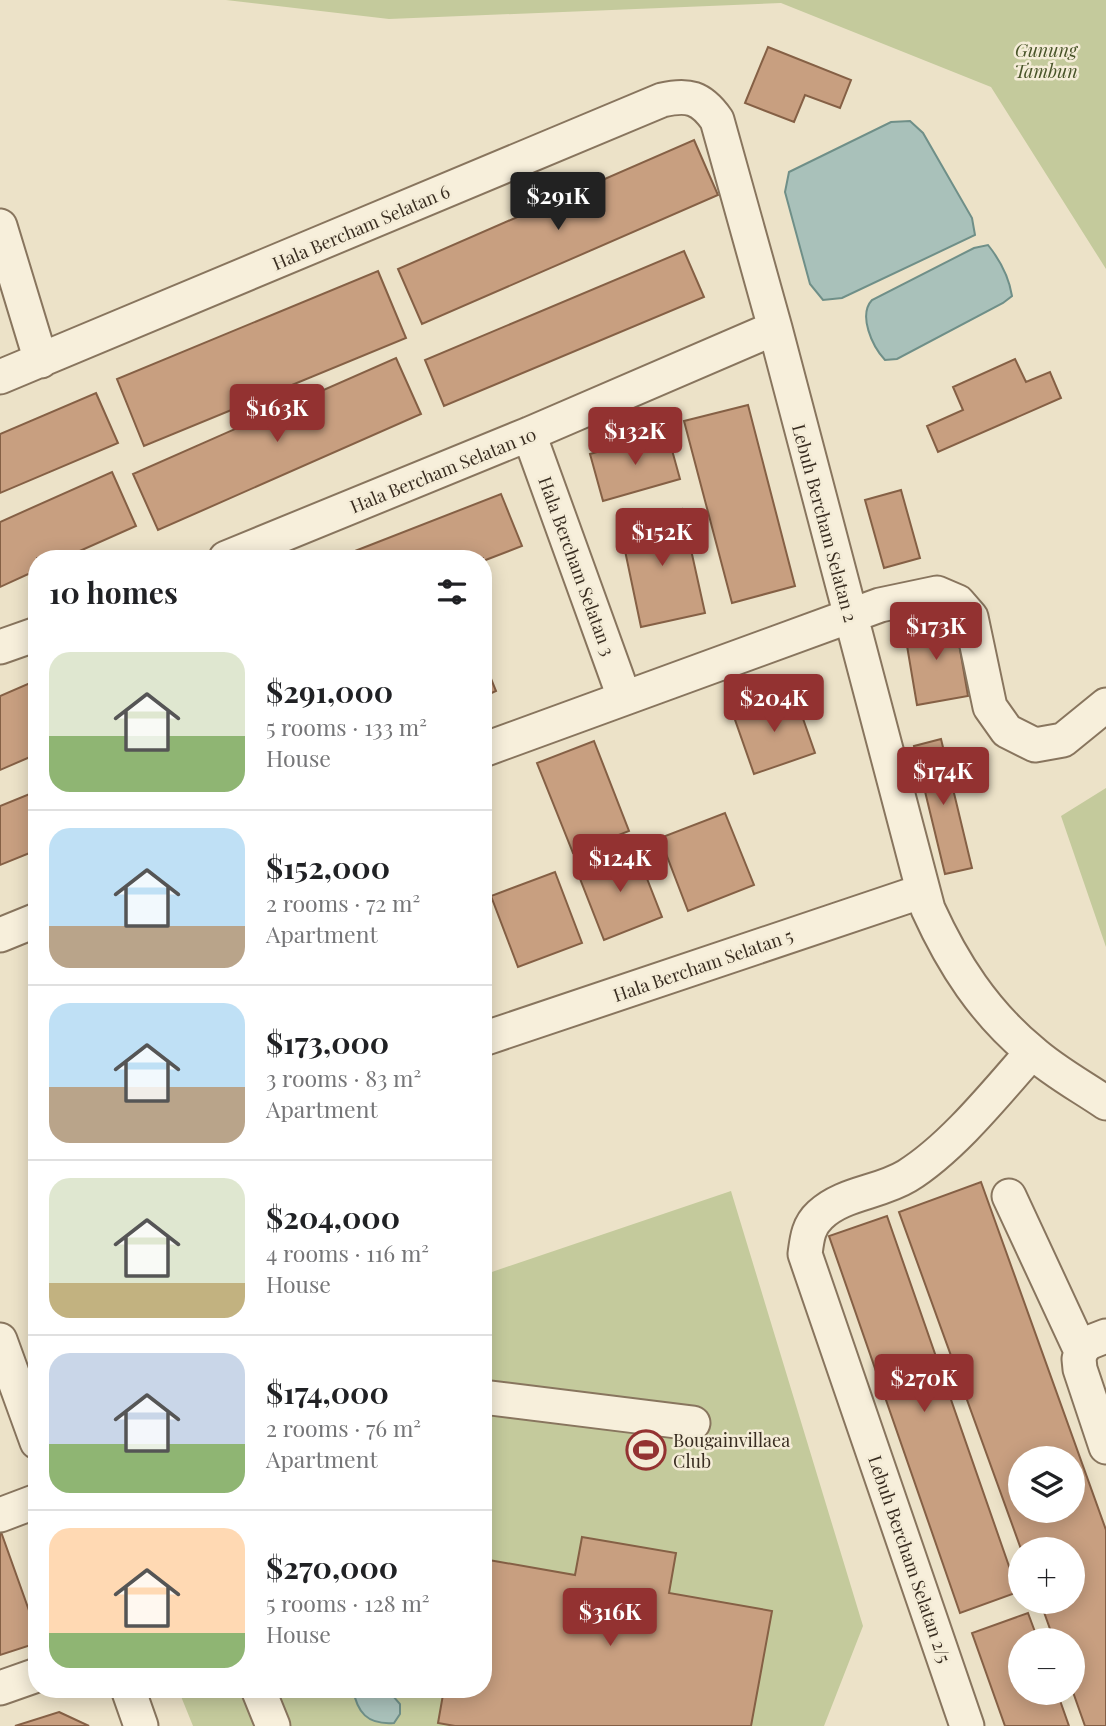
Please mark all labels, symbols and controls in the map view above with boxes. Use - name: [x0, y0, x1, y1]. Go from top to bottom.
- park label: Gunung Tambun: [1014, 38, 1079, 83]
- pin: $291K: [509, 173, 607, 232]
- street label: Hala Bercham Selatan 6: [269, 179, 453, 275]
- text: $291K: [526, 179, 590, 210]
- pin: $163K: [228, 384, 326, 444]
- text: $163K: [246, 391, 308, 422]
- pin: $132K: [586, 407, 684, 467]
- text: $132K: [604, 414, 666, 445]
- street label: Lebuh Bercham Selatan 2: [787, 421, 863, 625]
- street label: Hala Bercham Selatan 10: [346, 422, 540, 518]
- street label: Hala Bercham Selatan 3: [533, 473, 621, 659]
- pin: $152K: [613, 508, 711, 568]
- text: $152K: [632, 515, 692, 546]
- text: 10 homes: [49, 572, 178, 612]
- icon: filters: [433, 573, 471, 611]
- pin: $173K: [887, 602, 985, 662]
- text: $173K: [906, 609, 966, 640]
- text: $291,000: [266, 671, 393, 711]
- pin: $204K: [725, 674, 823, 734]
- icon: home: [105, 680, 189, 764]
- text: $204K: [740, 681, 808, 712]
- text: 5 rooms · 133 m²: [266, 711, 427, 742]
- text: House: [266, 742, 331, 773]
- pin: $174K: [894, 748, 992, 807]
- text: $174K: [913, 754, 973, 785]
- pin: $124K: [571, 834, 669, 894]
- text: $124K: [589, 841, 651, 872]
- text: $152,000: [266, 847, 390, 887]
- icon: home: [105, 856, 189, 940]
- text: 2 rooms · 72 m²: [266, 887, 420, 918]
- text: Apartment: [266, 918, 378, 949]
- street label: Hala Bercham Selatan 5: [610, 923, 796, 1007]
- text: $173,000: [266, 1022, 389, 1062]
- icon: home: [105, 1031, 189, 1115]
- text: 3 rooms · 83 m²: [266, 1062, 421, 1093]
- text: Apartment: [266, 1093, 378, 1124]
- text: $204,000: [266, 1197, 400, 1237]
- icon: home: [105, 1206, 189, 1290]
- text: 4 rooms · 116 m²: [266, 1237, 429, 1268]
- text: House: [266, 1268, 331, 1299]
- pin: $270K: [875, 1354, 973, 1414]
- text: $270K: [891, 1361, 957, 1392]
- text: $174,000: [266, 1372, 389, 1412]
- icon: home: [105, 1381, 189, 1465]
- text: 2 rooms · 76 m²: [266, 1412, 421, 1443]
- place label: Bougainvillaea Club: [673, 1428, 790, 1473]
- sports icon: Bougainvillaea Club: [625, 1429, 667, 1471]
- text: Apartment: [266, 1443, 378, 1474]
- map controls: [1008, 1446, 1085, 1705]
- button: layers: [1008, 1446, 1085, 1523]
- street label: Lebuh Bercham Selatan 2/5: [863, 1452, 957, 1666]
- button: +: [1008, 1537, 1085, 1614]
- text: $270,000: [266, 1547, 398, 1587]
- icon: home: [105, 1556, 189, 1640]
- text: 5 rooms · 128 m²: [266, 1587, 430, 1618]
- pin: $316K: [561, 1588, 659, 1648]
- text: $316K: [579, 1595, 641, 1626]
- text: House: [266, 1618, 331, 1649]
- button: −: [1008, 1628, 1085, 1705]

